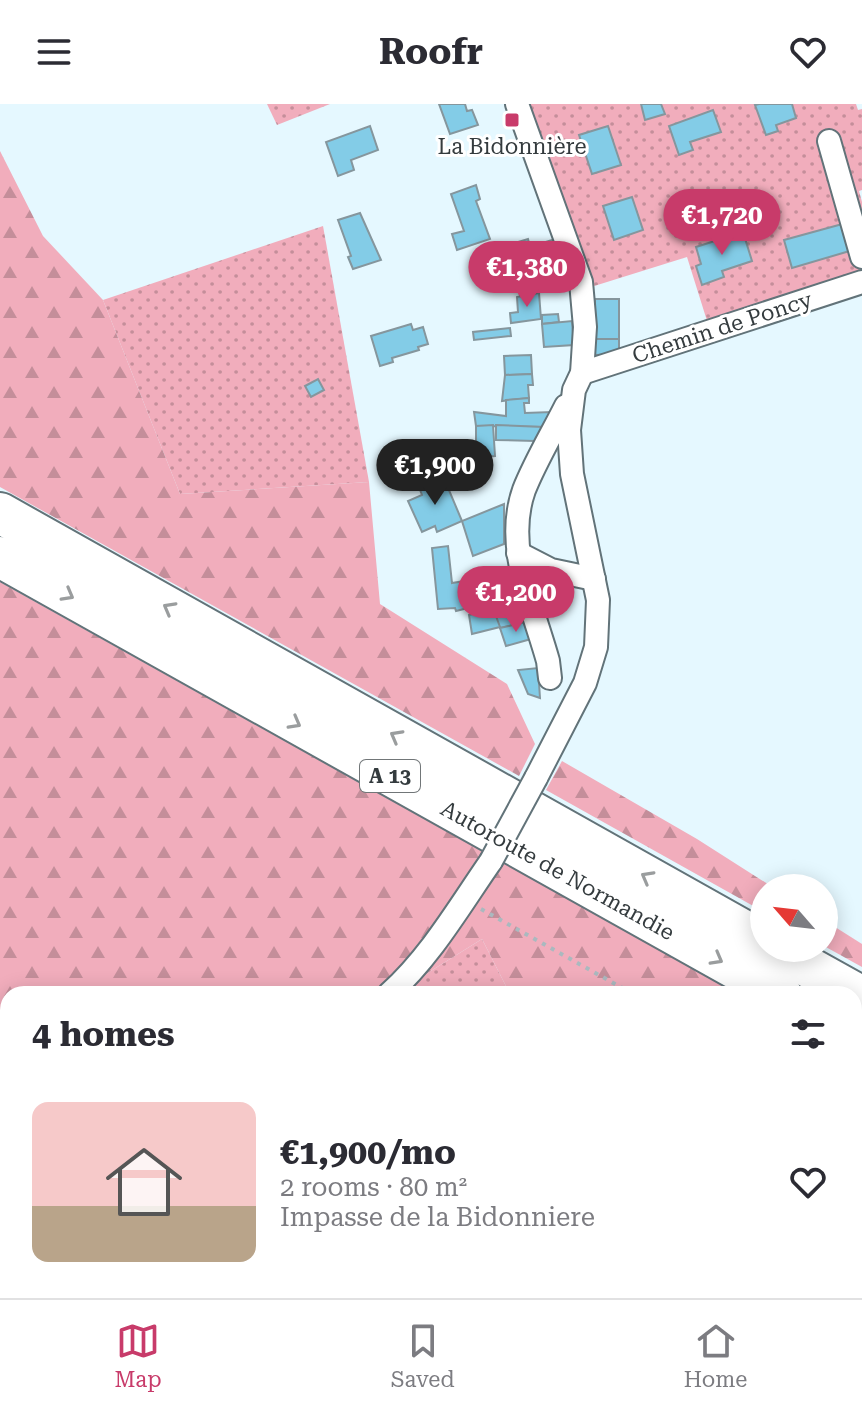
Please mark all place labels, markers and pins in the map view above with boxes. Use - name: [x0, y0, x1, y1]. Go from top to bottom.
- marker: La Bidonnière: [503, 111, 521, 129]
- place label: La Bidonnière: [437, 134, 587, 159]
- pin: €1,720: [657, 189, 787, 257]
- pin: €1,380: [462, 241, 592, 309]
- pin: €1,900: [370, 439, 500, 507]
- pin: €1,200: [451, 566, 581, 634]

